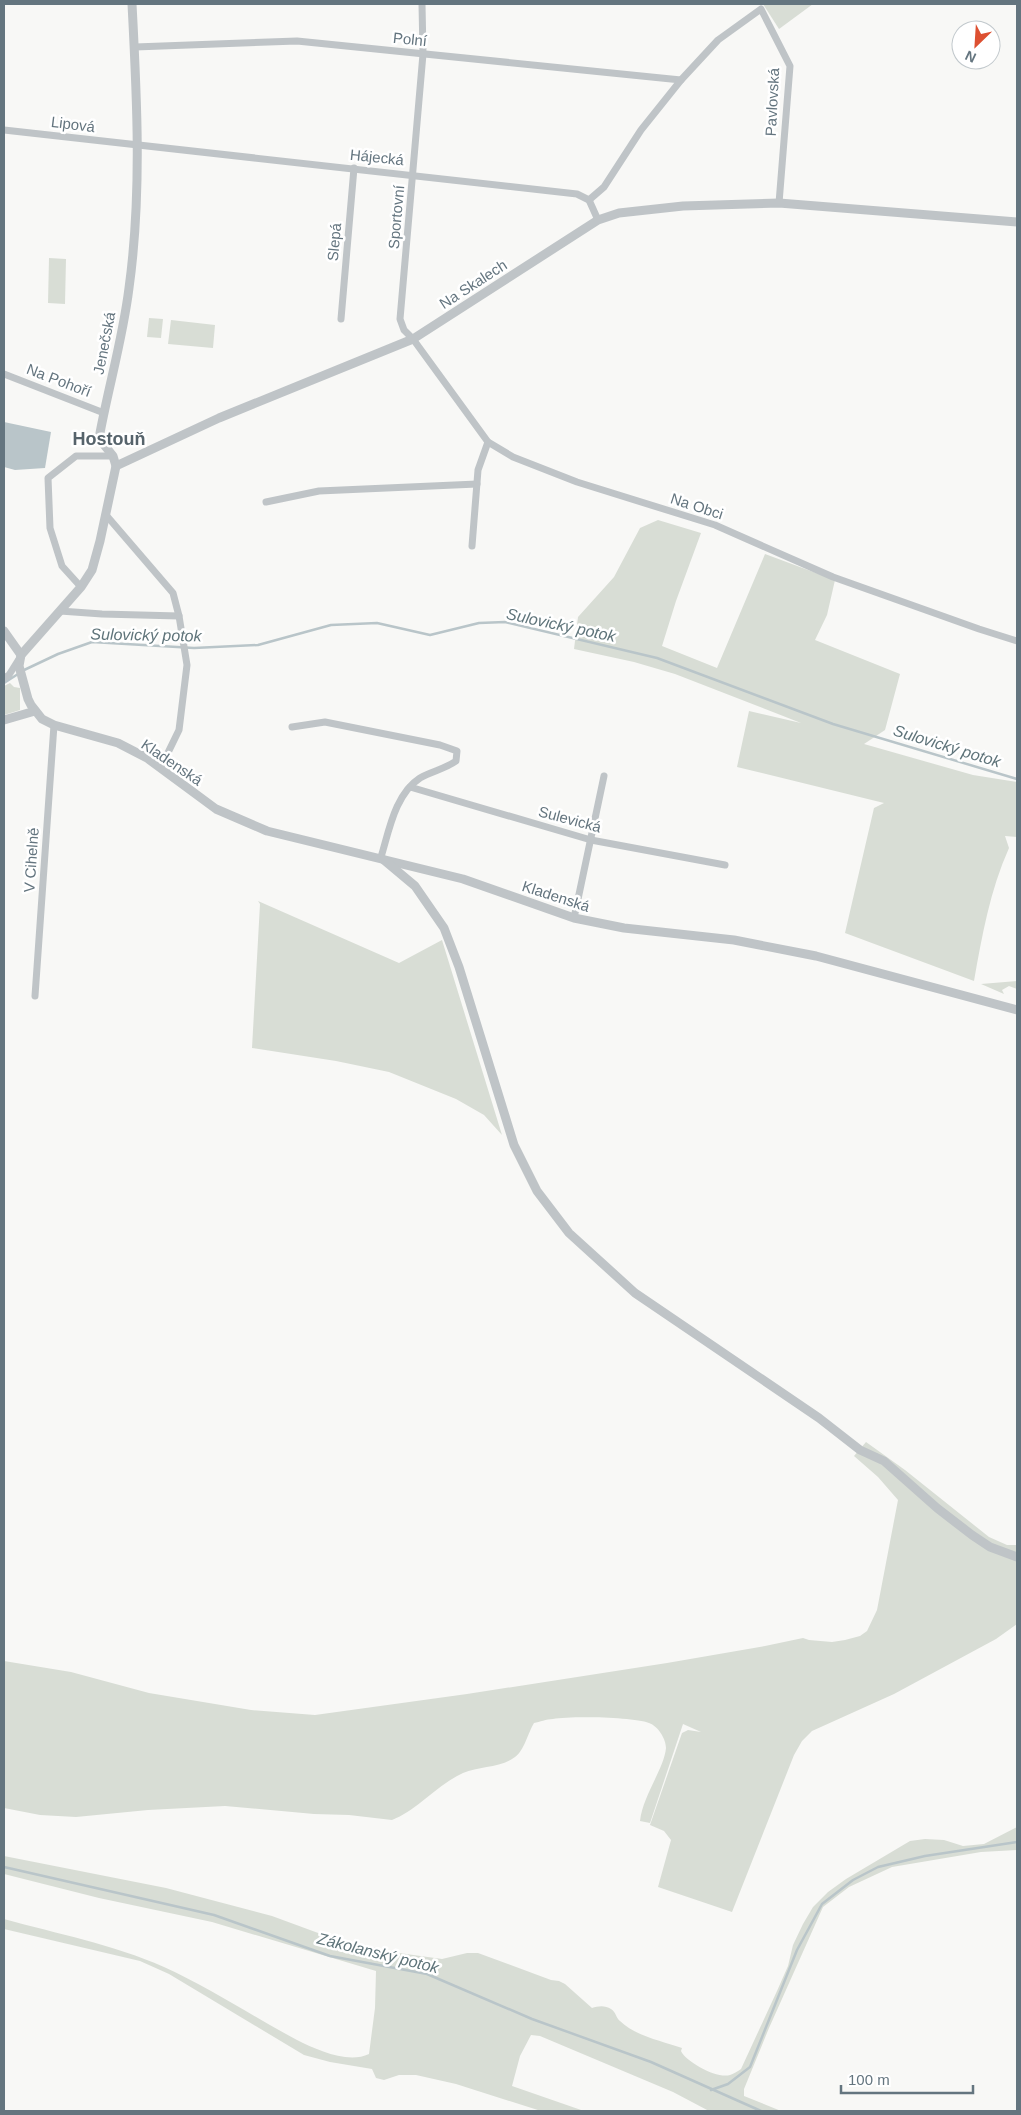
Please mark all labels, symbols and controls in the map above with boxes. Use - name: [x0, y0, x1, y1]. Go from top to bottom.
- north arrow: [951, 20, 1001, 70]
- street label: Polní: [392, 29, 429, 49]
- text: N: [963, 47, 978, 66]
- street label: Pavlovská: [762, 67, 782, 137]
- street label: Lipová: [50, 113, 97, 135]
- street label: Hájecká: [349, 146, 405, 168]
- street label: Sportovní: [385, 183, 407, 250]
- street label: Slepá: [324, 222, 344, 262]
- street label: Na Skalech: [436, 256, 510, 312]
- street label: Jenečská: [90, 310, 119, 376]
- street label: Na Pohoří: [24, 360, 94, 400]
- district label: Hostouň: [73, 429, 145, 449]
- street label: Na Obci: [669, 490, 725, 522]
- water label: Sulovický potok: [505, 605, 618, 645]
- water label: Sulovický potok: [90, 626, 203, 644]
- water label: Sulovický potok: [891, 722, 1004, 771]
- street label: Kladenská: [138, 735, 206, 789]
- street label: Sulevická: [537, 802, 604, 836]
- street label: V Cihelně: [20, 827, 42, 893]
- street label: Kladenská: [520, 877, 593, 915]
- water label: Zákolanský potok: [315, 1929, 441, 1977]
- scale bar: [841, 2062, 974, 2094]
- text: 100 m: [848, 2071, 890, 2088]

